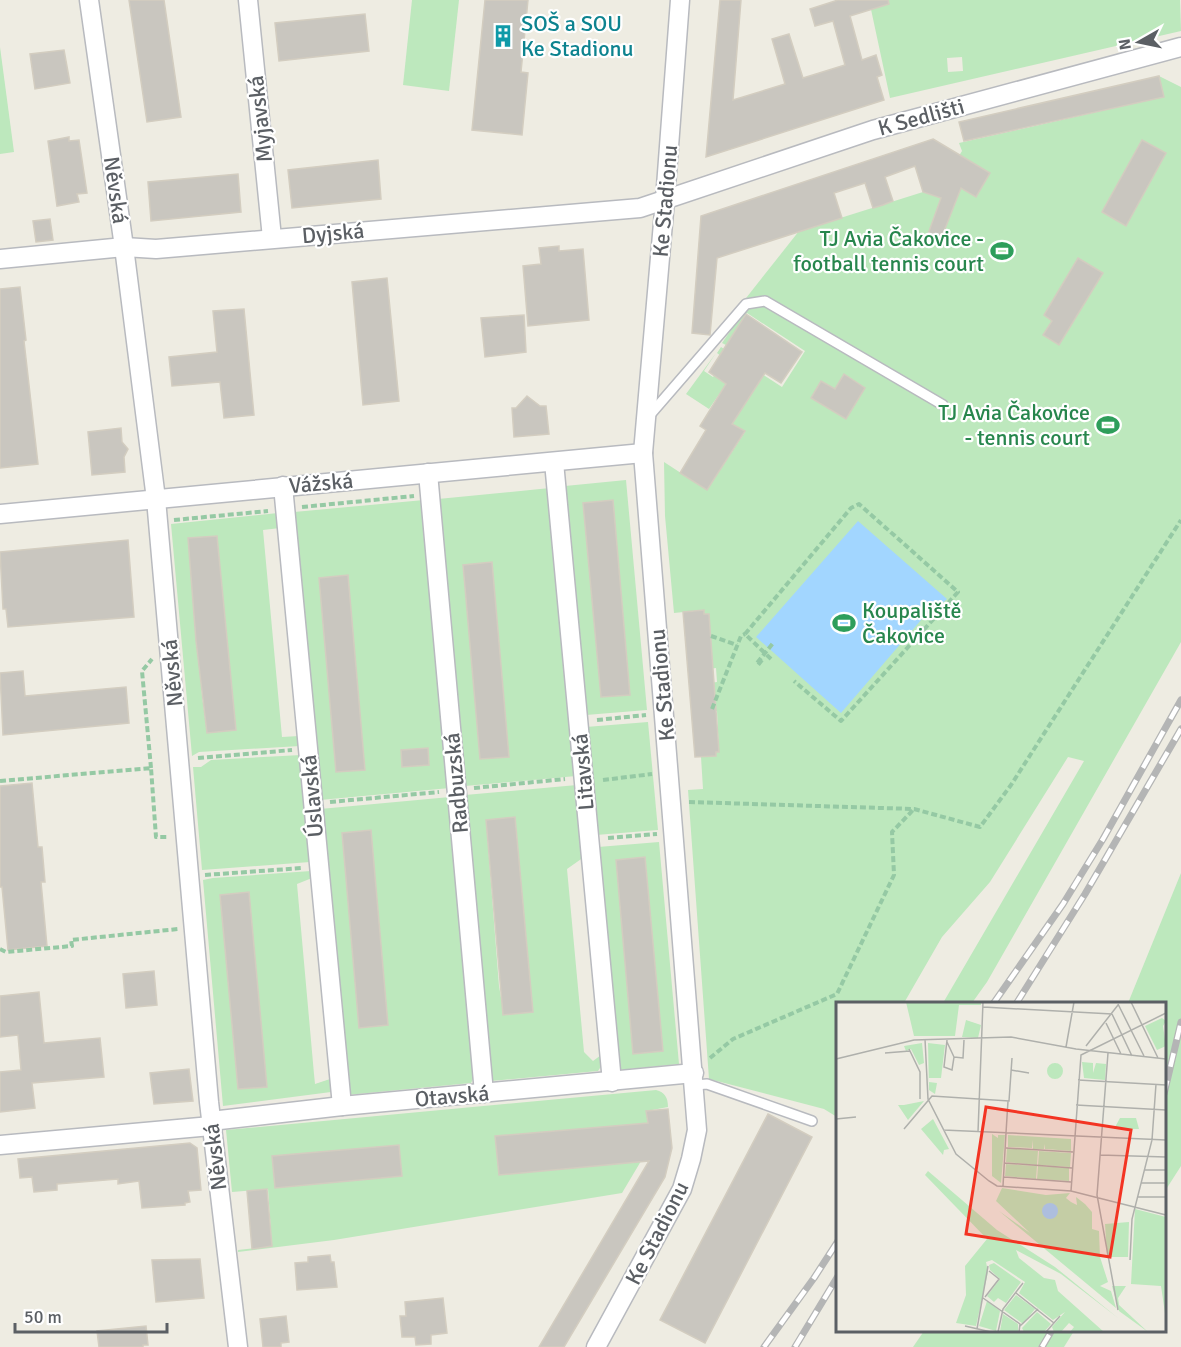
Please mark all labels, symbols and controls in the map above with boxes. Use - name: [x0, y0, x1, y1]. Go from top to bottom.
- place label: SOŠ a SOU Ke Stadionu: [521, 10, 634, 62]
- north arrow: [1109, 12, 1169, 72]
- building icon: SOŠ a SOU Ke Stadionu: [490, 23, 516, 49]
- text: N: [1114, 37, 1136, 51]
- street label: Myjavská: [242, 74, 278, 164]
- street label: K Sedlišti: [875, 92, 967, 142]
- street label: Ke Stadionu: [647, 144, 683, 258]
- street label: Něvská: [98, 155, 134, 225]
- street label: Dyjská: [301, 217, 365, 249]
- place label: TJ Avia Čakovice - football tennis court: [793, 225, 984, 277]
- sports icon: TJ Avia Čakovice - football tennis court: [989, 238, 1015, 264]
- place label: TJ Avia Čakovice - tennis court: [938, 399, 1090, 451]
- sports icon: TJ Avia Čakovice - tennis court: [1095, 412, 1121, 438]
- street label: Vážská: [288, 467, 354, 499]
- place label: Koupaliště Čakovice: [862, 597, 961, 649]
- sports icon: Koupaliště Čakovice: [831, 610, 857, 636]
- street label: Ke Stadionu: [644, 628, 680, 742]
- street label: Něvská: [156, 638, 188, 708]
- street label: Radbuzská: [438, 731, 474, 835]
- street label: Litavská: [566, 732, 600, 812]
- street label: Úslavská: [295, 754, 329, 838]
- inset map: [836, 1002, 1166, 1332]
- street label: Otavská: [414, 1079, 490, 1113]
- street label: Něvská: [197, 1122, 233, 1192]
- street label: Ke Stadionu: [619, 1177, 695, 1289]
- scale bar: [15, 1296, 166, 1334]
- text: 50 m: [24, 1306, 62, 1328]

